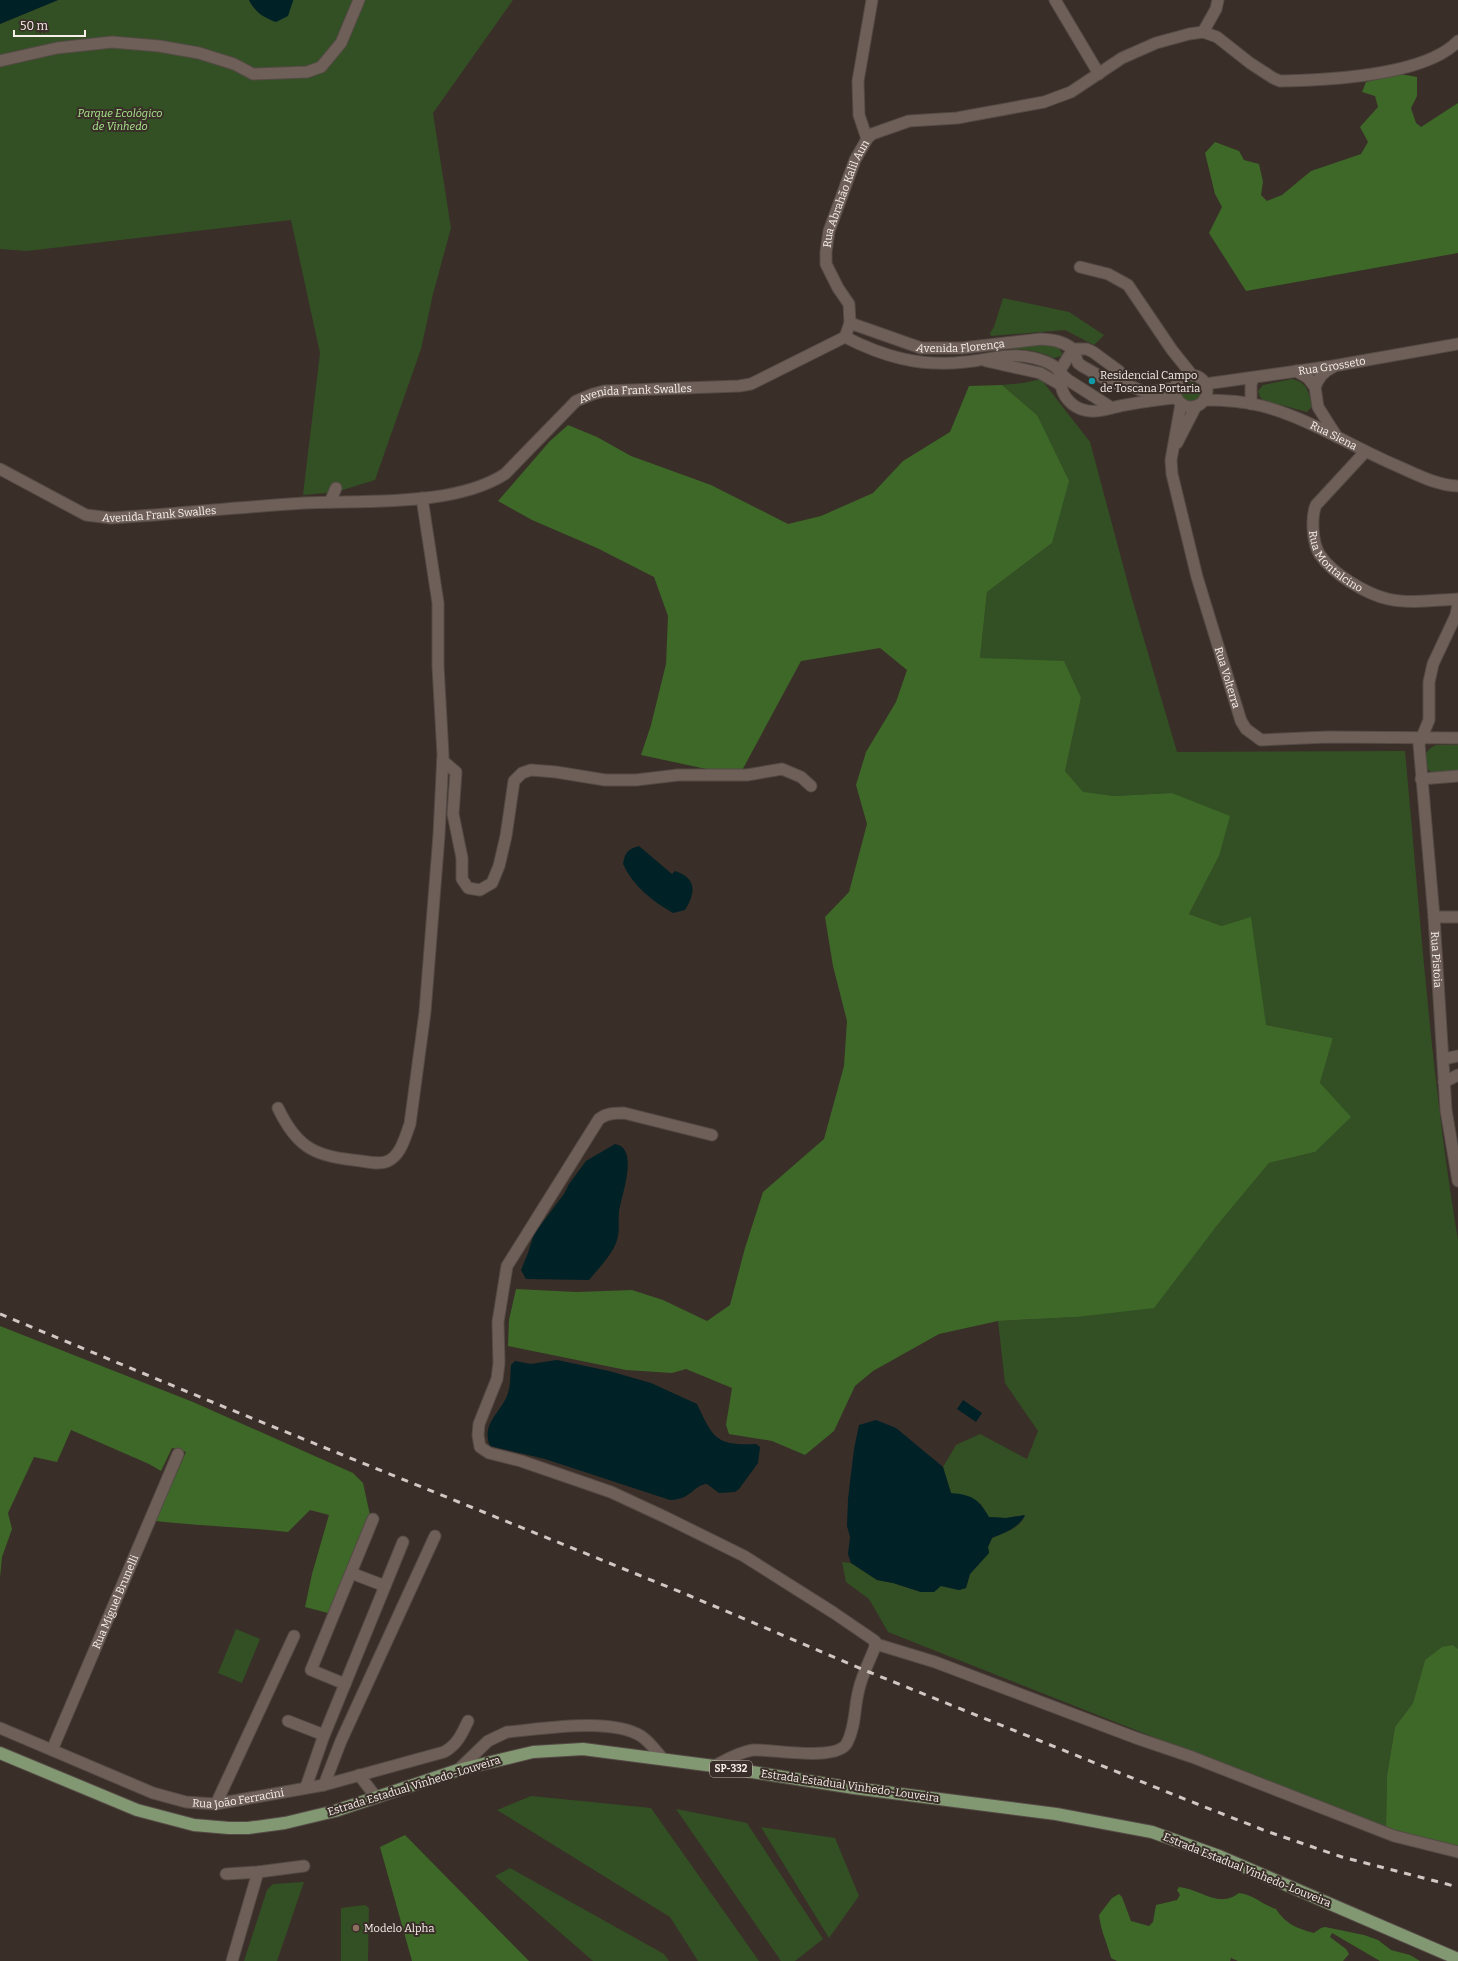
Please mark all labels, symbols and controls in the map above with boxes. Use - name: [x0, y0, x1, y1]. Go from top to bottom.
- scale bar: [14, 12, 85, 38]
- text: 50 m: [20, 19, 49, 33]
- park label: Parque Ecológico de Vinhedo: [78, 107, 163, 133]
- street label: Rua Abrahão Kalil Aun: [820, 137, 872, 248]
- street label: Avenida Florença: [915, 337, 1005, 355]
- street label: Rua Grosseto: [1297, 354, 1366, 377]
- place label: Residencial Campo de Toscana Portaria: [1100, 369, 1200, 395]
- marker: Residencial Campo de Toscana Portaria: [1087, 376, 1097, 386]
- street label: Avenida Frank Swalles: [577, 381, 692, 406]
- street label: Rua Siena: [1308, 418, 1359, 452]
- street label: Avenida Frank Swalles: [101, 503, 217, 525]
- street label: Rua Montalcino: [1307, 530, 1365, 595]
- street label: Rua Volterra: [1212, 645, 1243, 710]
- street label: Rua Pistoia: [1428, 931, 1445, 988]
- street label: Rua Miguel Brunelli: [89, 1552, 141, 1651]
- street label: Estrada Estadual Vinhedo-Louveira: [326, 1753, 502, 1819]
- road number: SP-332: [710, 1761, 752, 1777]
- street label: Estrada Estadual Vinhedo-Louveira: [760, 1767, 940, 1805]
- street label: Rua João Ferracini: [192, 1786, 286, 1811]
- street label: Estrada Estadual Vinhedo-Louveira: [1161, 1830, 1333, 1910]
- place label: Modelo Alpha: [364, 1922, 434, 1935]
- marker: Modelo Alpha: [351, 1923, 361, 1933]

